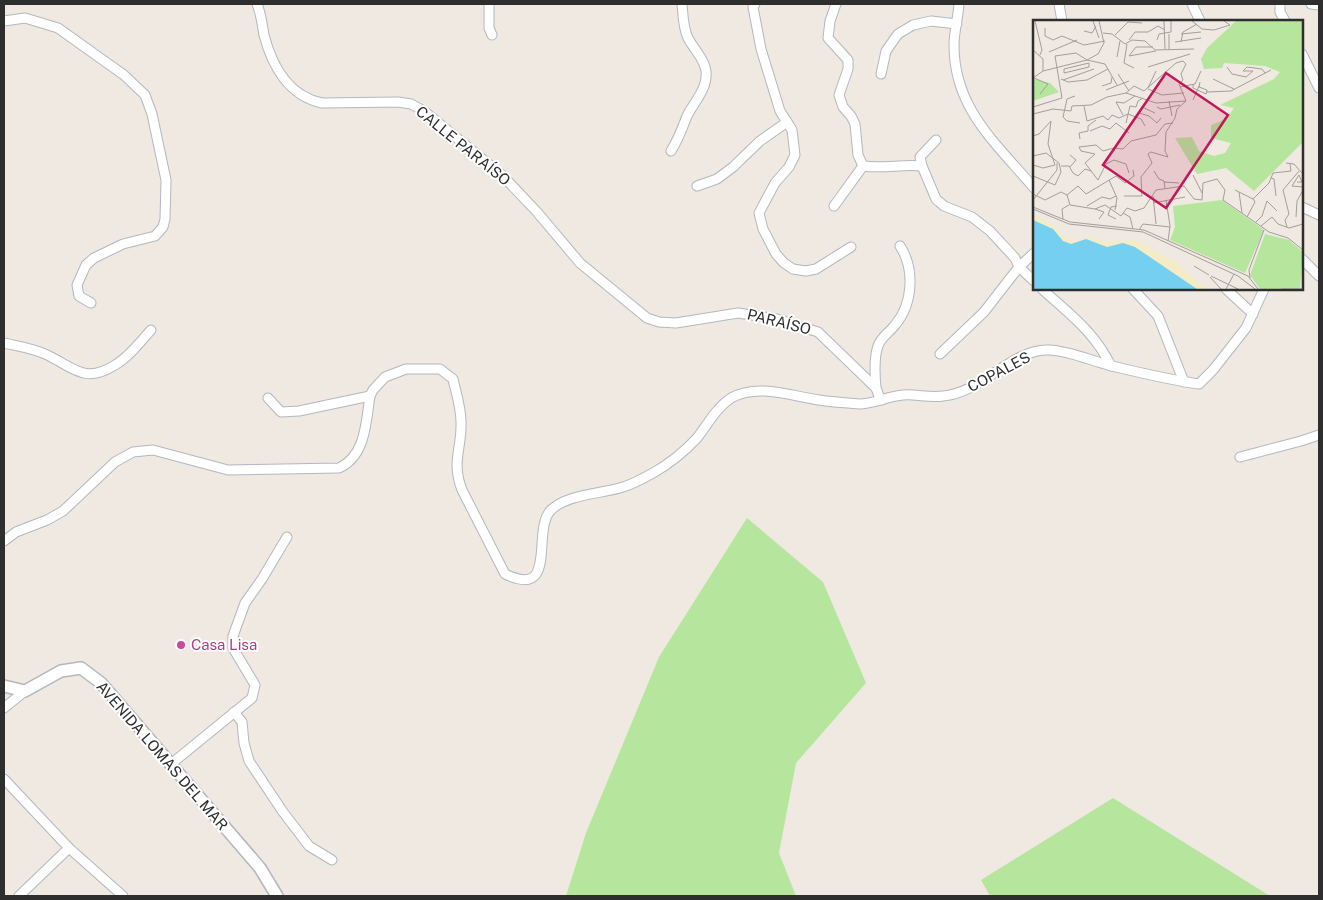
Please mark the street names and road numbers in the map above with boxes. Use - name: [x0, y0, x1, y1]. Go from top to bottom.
- street label: CALLE PARAÍSO: [413, 102, 514, 189]
- street label: PARAÍSO: [745, 305, 813, 338]
- street label: COPALES: [964, 348, 1033, 395]
- street label: AVENIDA LOMAS DEL MAR: [93, 678, 232, 833]

